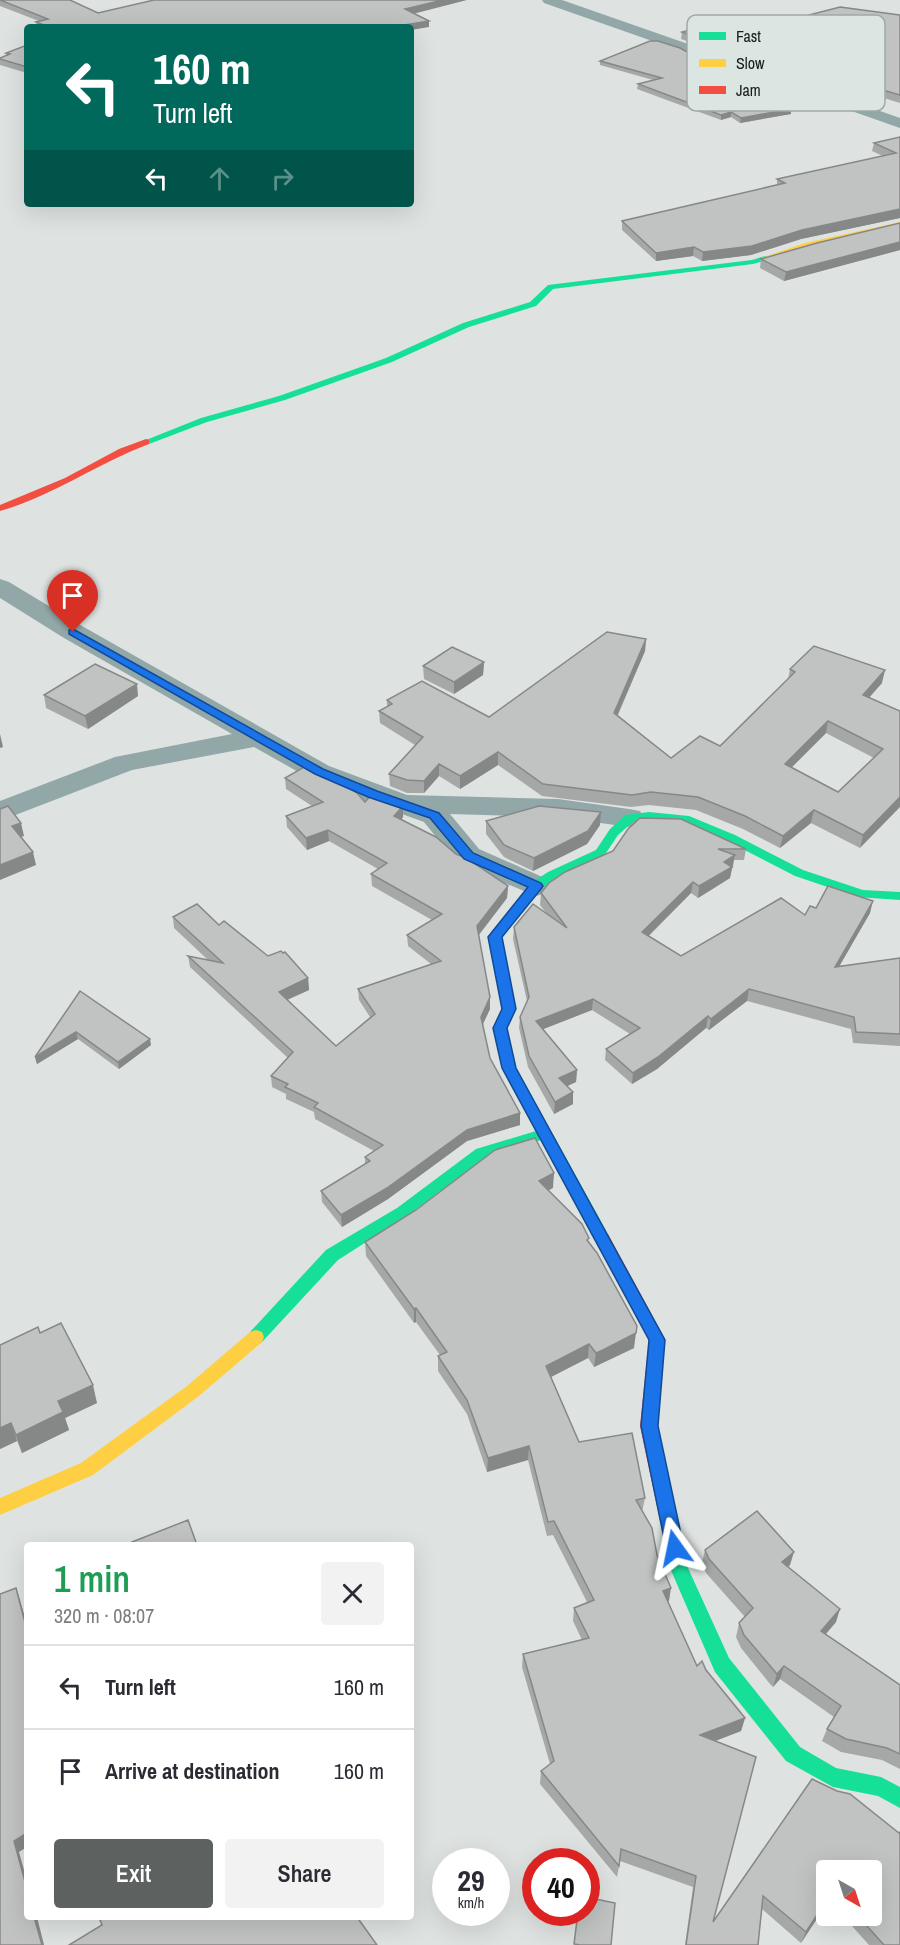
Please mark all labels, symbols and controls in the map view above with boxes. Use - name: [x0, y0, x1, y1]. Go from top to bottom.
- legend: [687, 15, 885, 111]
- text: Fast: [736, 25, 761, 47]
- text: 160 m: [153, 41, 251, 97]
- icon: left: [54, 48, 132, 126]
- text: Slow: [736, 52, 765, 74]
- text: Jam: [736, 79, 761, 101]
- text: Turn left: [153, 95, 232, 131]
- icon: left: [140, 162, 173, 195]
- icon: ahead: [203, 162, 236, 195]
- icon: right: [266, 162, 299, 195]
- pin: [47, 570, 98, 632]
- icon: arrive: [56, 579, 89, 612]
- position arrow: [643, 1516, 707, 1580]
- text: 1 min: [54, 1555, 130, 1603]
- button: close: [321, 1562, 384, 1625]
- text: 320 m · 08:07: [54, 1602, 154, 1629]
- icon: left: [54, 1671, 87, 1704]
- text: Turn left: [105, 1672, 176, 1702]
- text: 160 m: [334, 1672, 384, 1702]
- icon: arrive: [54, 1755, 87, 1788]
- text: Arrive at destination: [105, 1756, 279, 1786]
- text: 160 m: [334, 1756, 384, 1786]
- button: Exit: [54, 1839, 213, 1908]
- button: Share: [225, 1839, 384, 1908]
- speed limit sign: 40: [522, 1848, 600, 1926]
- text: 29: [457, 1860, 485, 1900]
- north arrow: [816, 1860, 882, 1926]
- map controls: [816, 1860, 882, 1926]
- text: km/h: [458, 1892, 484, 1913]

